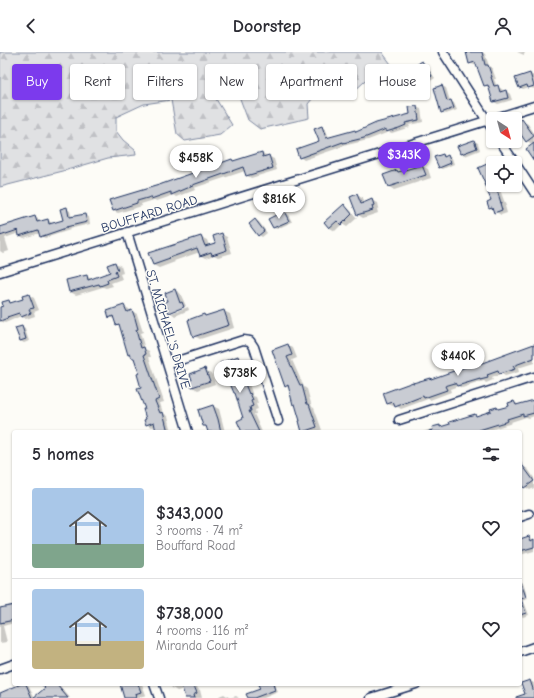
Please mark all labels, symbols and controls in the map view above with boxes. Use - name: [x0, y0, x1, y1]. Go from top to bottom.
- icon: back: [20, 15, 42, 37]
- icon: person: [492, 15, 514, 37]
- text: Doorstep: [233, 16, 301, 37]
- chip: Buy: [12, 64, 62, 100]
- chip: Rent: [70, 64, 125, 100]
- chip: Filters: [133, 64, 197, 100]
- chip: New: [205, 64, 258, 100]
- chip: Apartment: [266, 64, 357, 100]
- chip: House: [365, 64, 430, 100]
- north arrow: [486, 112, 522, 148]
- map controls: [486, 112, 522, 192]
- pin: $343K: [376, 142, 432, 176]
- pin: $458K: [168, 145, 224, 179]
- text: $343K: [387, 147, 421, 162]
- text: $458K: [179, 150, 213, 165]
- button: locate: [486, 156, 522, 192]
- pin: $816K: [251, 186, 307, 220]
- text: $816K: [262, 191, 296, 206]
- street label: BOUFFARD ROAD: [99, 192, 199, 235]
- street label: ST. MICHAEL'S DRIVE: [143, 268, 194, 391]
- pin: $440K: [430, 343, 486, 377]
- text: $440K: [441, 348, 475, 363]
- pin: $738K: [212, 360, 268, 394]
- text: $738K: [223, 365, 257, 380]
- icon: filters: [480, 443, 502, 465]
- text: 5 homes: [32, 445, 94, 464]
- icon: home: [64, 504, 112, 552]
- text: $343,000: [156, 504, 223, 523]
- icon: heart: [480, 517, 502, 539]
- text: 3 rooms · 74 m²: [156, 523, 242, 538]
- text: Bouffard Road: [156, 538, 235, 553]
- text: $738,000: [156, 604, 223, 623]
- icon: home: [64, 605, 112, 653]
- icon: heart: [480, 618, 502, 640]
- text: 4 rooms · 116 m²: [156, 623, 248, 638]
- text: Miranda Court: [156, 638, 237, 653]

